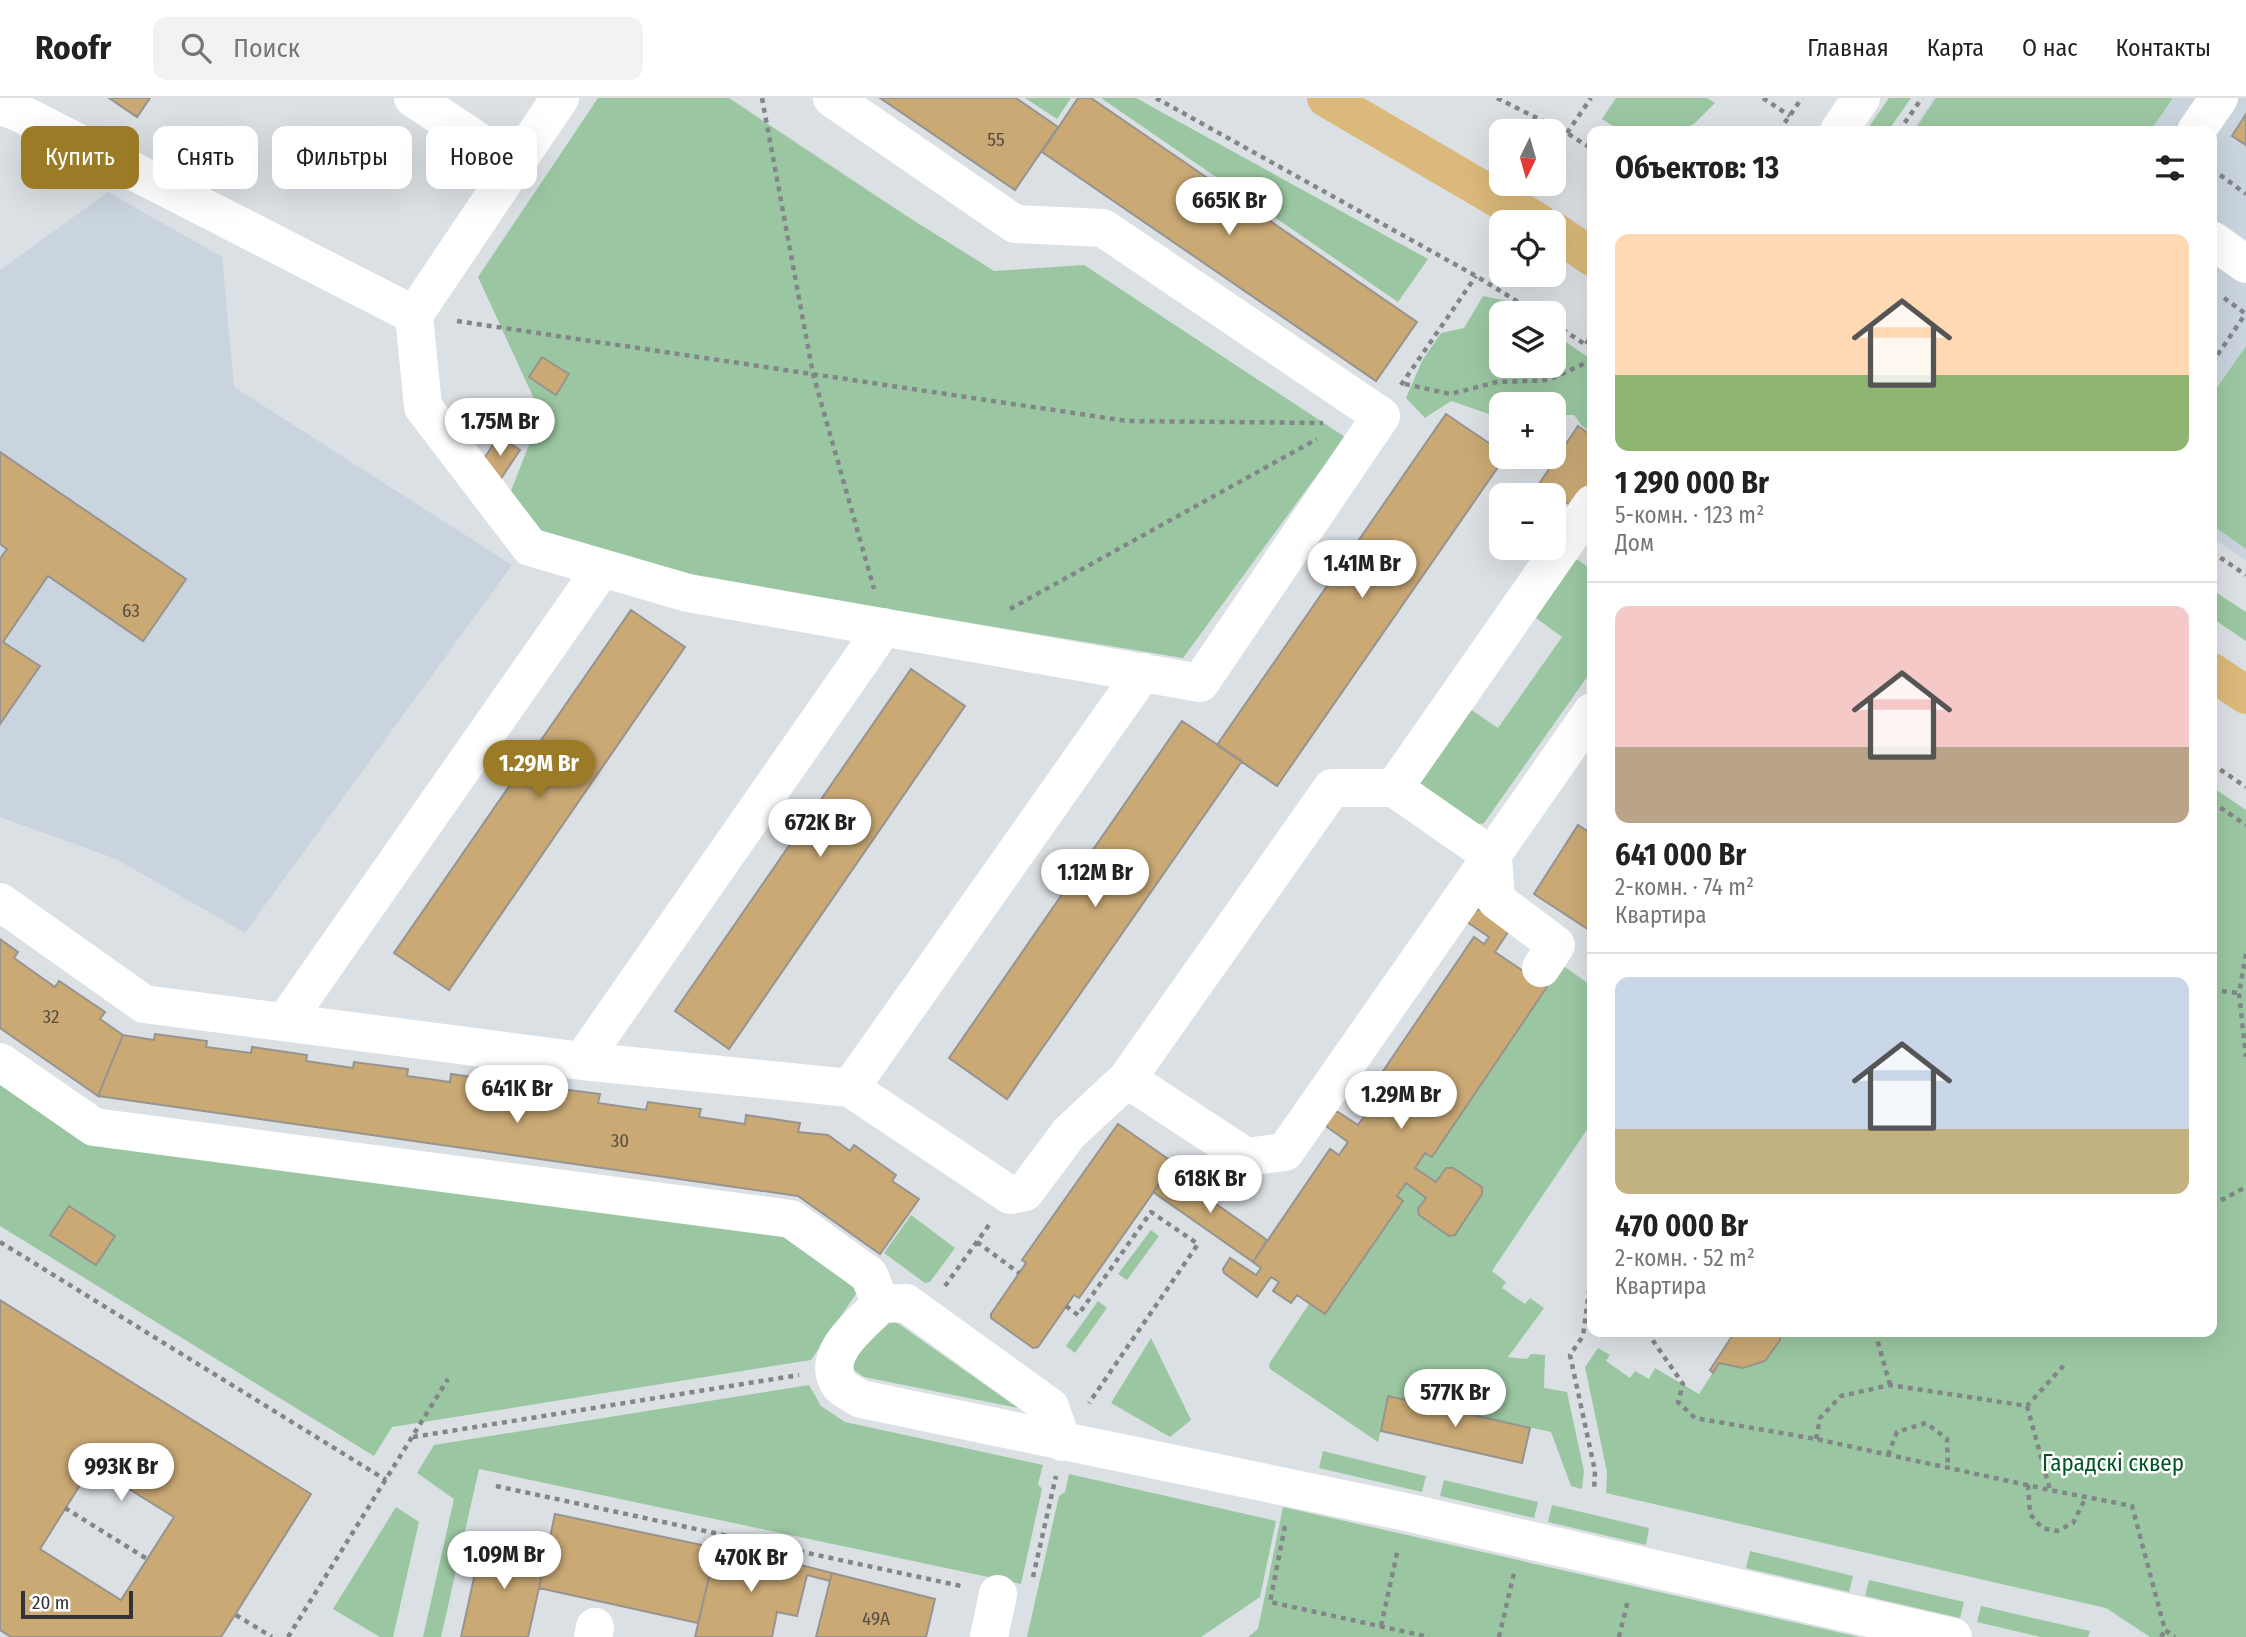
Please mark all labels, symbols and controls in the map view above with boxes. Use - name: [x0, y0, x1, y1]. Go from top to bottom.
- search box: [153, 17, 643, 80]
- text: Roofr: [35, 28, 111, 68]
- icon: search: [177, 29, 215, 67]
- text: Поиск: [233, 33, 300, 64]
- text: Главная: [1807, 34, 1889, 62]
- text: Карта: [1927, 34, 1984, 62]
- text: О нас: [2022, 34, 2077, 62]
- text: Контакты: [2115, 34, 2211, 62]
- north arrow: [1489, 119, 1566, 196]
- map controls: [1489, 119, 1566, 560]
- chip: Купить: [21, 126, 139, 189]
- chip: Снять: [153, 126, 258, 189]
- chip: Фильтры: [272, 126, 412, 189]
- chip: Новое: [426, 126, 537, 189]
- house number: 55: [987, 128, 1005, 151]
- icon: filters: [2151, 149, 2189, 187]
- text: Объектов: 13: [1615, 150, 1779, 186]
- pin: 665K Br: [1164, 178, 1294, 237]
- text: 665K Br: [1192, 186, 1266, 214]
- button: locate: [1489, 210, 1566, 287]
- icon: home: [1839, 280, 1965, 406]
- button: layers: [1489, 301, 1566, 378]
- button: +: [1489, 392, 1566, 469]
- pin: 1.75M Br: [428, 398, 572, 458]
- text: 1.75M Br: [461, 407, 539, 435]
- text: 1 290 000 Br: [1615, 465, 1769, 501]
- button: −: [1489, 483, 1566, 560]
- text: 5-комн. · 123 m²: [1615, 501, 1764, 529]
- text: Дом: [1615, 529, 1654, 557]
- pin: 1.41M Br: [1290, 540, 1434, 600]
- text: 1.41M Br: [1323, 549, 1401, 577]
- house number: 63: [122, 599, 140, 622]
- icon: home: [1839, 652, 1965, 778]
- pin: 1.29M Br: [467, 740, 611, 800]
- text: 1.29M Br: [499, 749, 579, 777]
- pin: 672K Br: [755, 800, 885, 859]
- text: 672K Br: [784, 808, 856, 836]
- text: 641 000 Br: [1615, 837, 1746, 873]
- pin: 1.12M Br: [1023, 850, 1167, 909]
- text: 1.12M Br: [1057, 858, 1133, 886]
- text: 2-комн. · 74 m²: [1615, 873, 1754, 901]
- text: Квартира: [1615, 901, 1707, 929]
- house number: 32: [43, 1005, 59, 1028]
- icon: home: [1839, 1023, 1965, 1149]
- pin: 641K Br: [452, 1066, 582, 1125]
- pin: 1.29M Br: [1329, 1072, 1473, 1131]
- text: 641K Br: [481, 1074, 553, 1102]
- text: 1.29M Br: [1361, 1080, 1441, 1108]
- house number: 30: [611, 1129, 629, 1152]
- pin: 618K Br: [1145, 1156, 1275, 1215]
- text: 618K Br: [1174, 1164, 1246, 1192]
- text: 470 000 Br: [1615, 1208, 1748, 1244]
- text: 2-комн. · 52 m²: [1615, 1244, 1755, 1272]
- text: Квартира: [1615, 1272, 1707, 1300]
- pin: 577K Br: [1390, 1370, 1520, 1429]
- text: 577K Br: [1420, 1378, 1490, 1406]
- pin: 993K Br: [56, 1444, 186, 1503]
- park label: Гарадскі сквер: [2042, 1449, 2184, 1477]
- text: 993K Br: [84, 1452, 158, 1480]
- pin: 1.09M Br: [432, 1532, 576, 1591]
- pin: 470K Br: [686, 1534, 816, 1594]
- text: 1.09M Br: [463, 1540, 545, 1568]
- text: 470K Br: [715, 1543, 787, 1571]
- scale bar: [21, 1588, 133, 1620]
- text: 20 m: [32, 1591, 69, 1614]
- house number: 49А: [862, 1607, 890, 1630]

